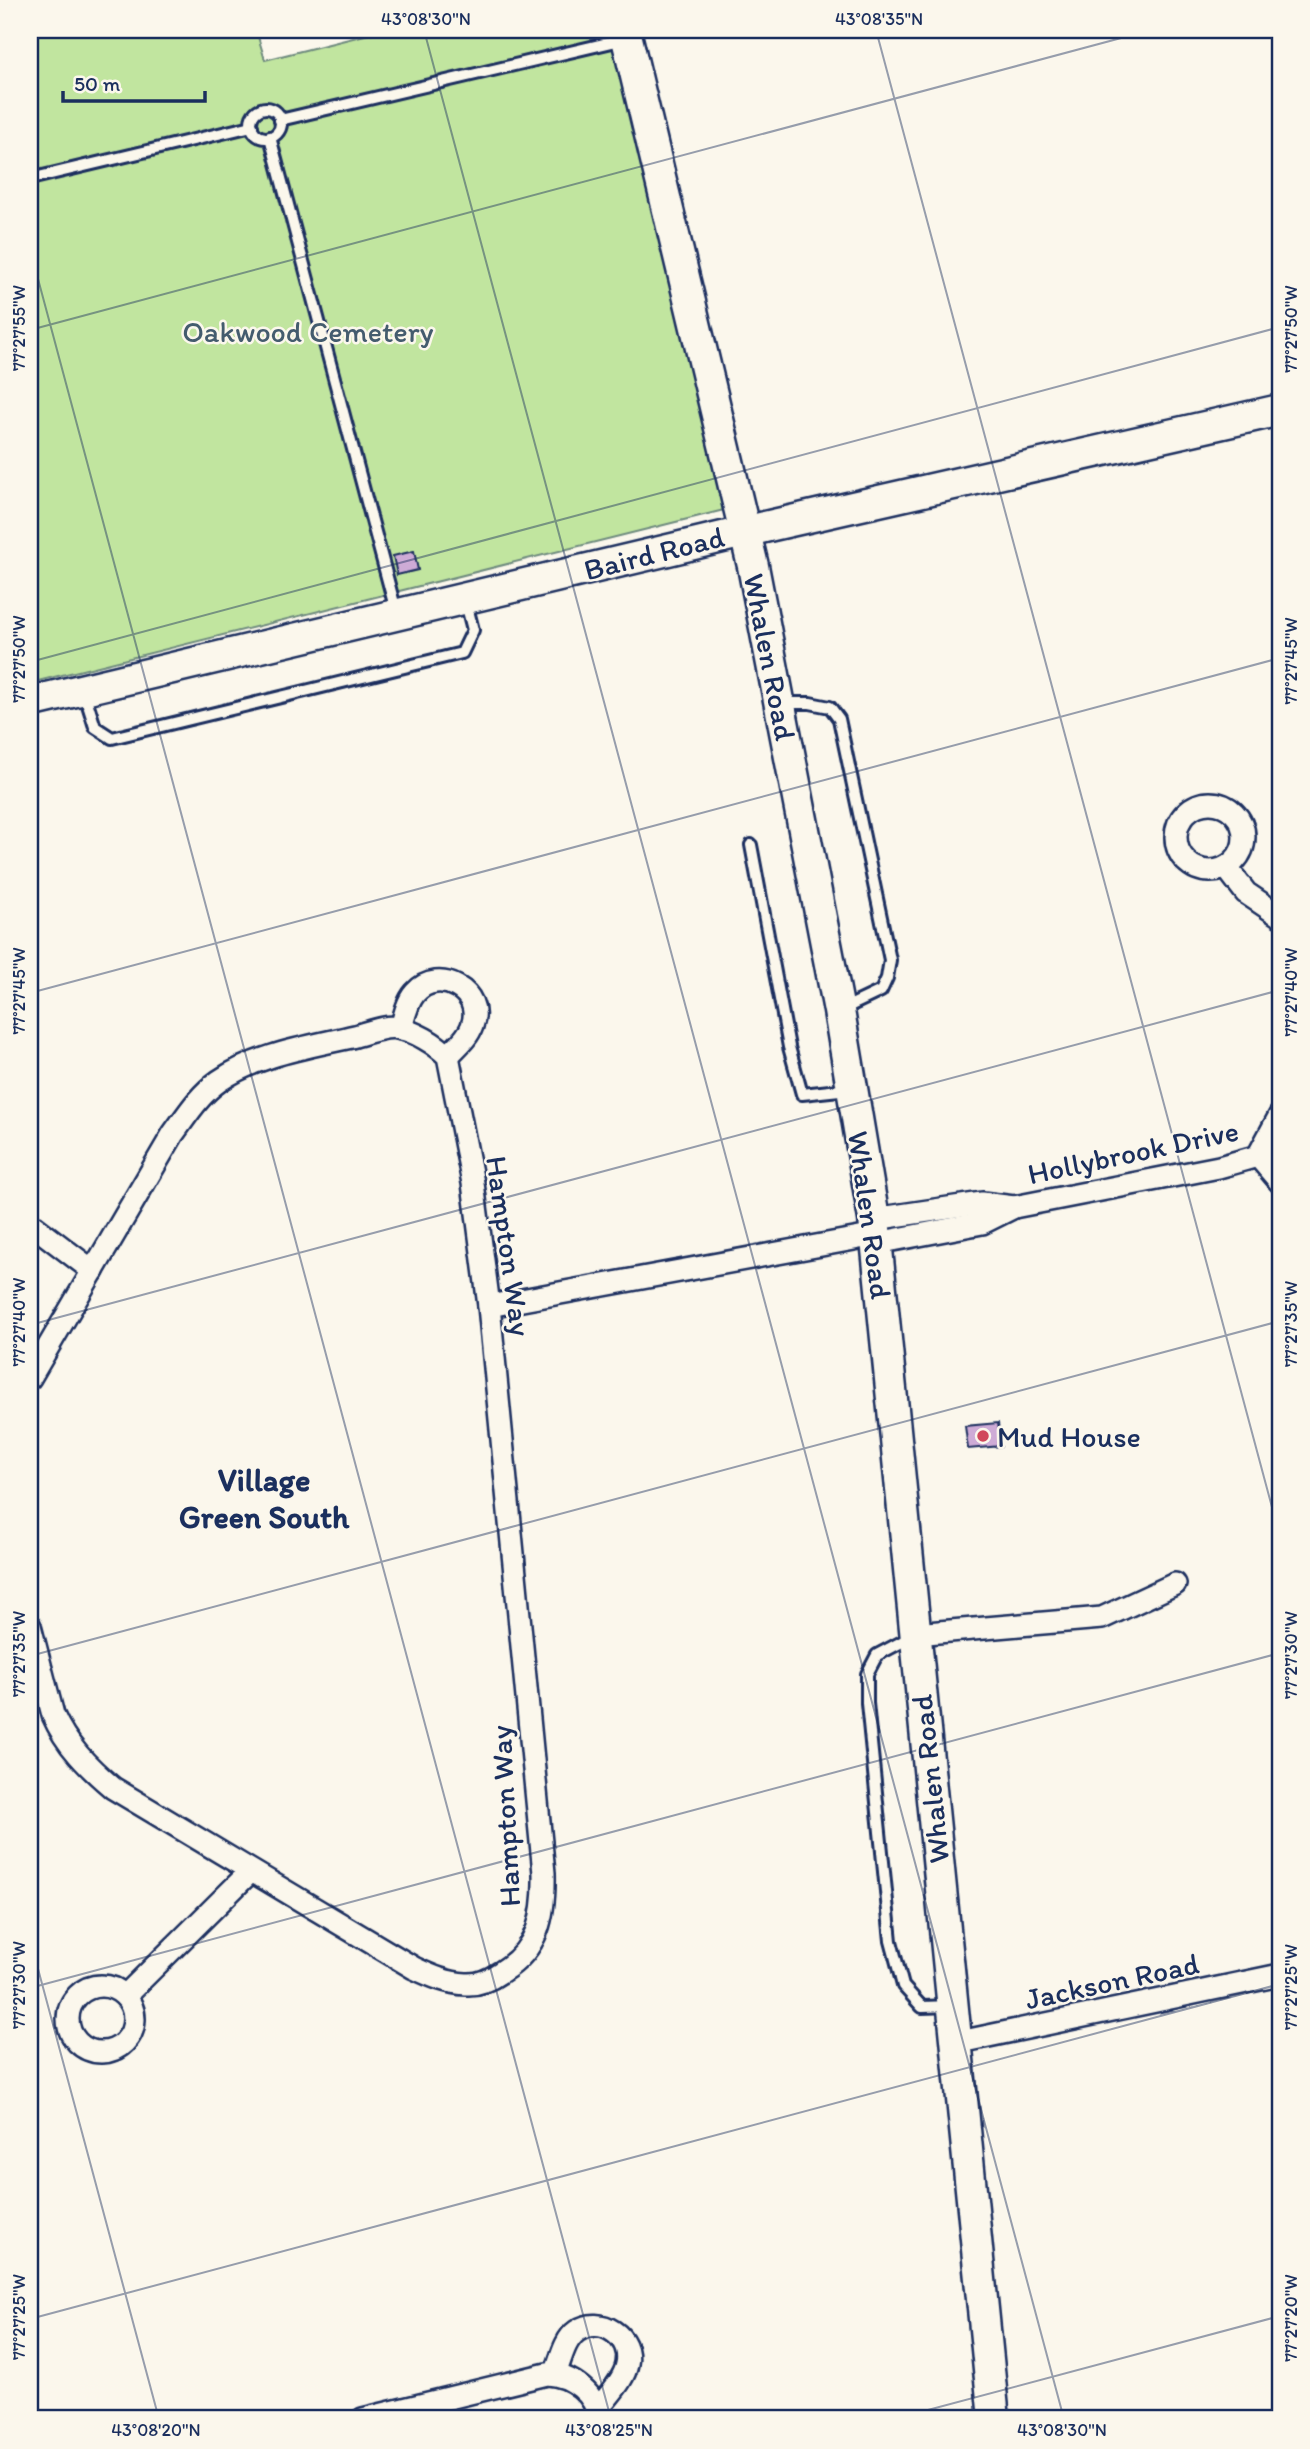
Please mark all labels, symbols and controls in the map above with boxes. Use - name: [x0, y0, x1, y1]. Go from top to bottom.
- text: 43°08'30"N: [381, 8, 471, 30]
- text: 43°08'35"N: [835, 8, 923, 30]
- scale bar: [63, 60, 205, 104]
- text: 50 m: [74, 71, 121, 96]
- text: 77°27'55"W: [8, 285, 30, 371]
- text: 77°27'50"W: [1280, 285, 1302, 373]
- park label: Oakwood Cemetery: [182, 313, 434, 350]
- street label: Baird Road: [580, 518, 728, 588]
- street label: Whalen Road: [736, 570, 804, 744]
- text: 77°27'50"W: [8, 615, 30, 703]
- text: 77°27'45"W: [1280, 617, 1302, 705]
- text: 77°27'45"W: [8, 947, 30, 1035]
- text: 77°27'40"W: [1280, 948, 1302, 1036]
- street label: Hollybrook Drive: [1024, 1112, 1242, 1192]
- street label: Whalen Road: [840, 1129, 900, 1302]
- street label: Hampton Way: [478, 1153, 540, 1339]
- text: 77°27'40"W: [8, 1278, 30, 1366]
- text: 77°27'35"W: [1280, 1281, 1302, 1367]
- place label: Mud House: [997, 1418, 1141, 1455]
- marker: Mud House: [975, 1428, 991, 1444]
- district label: Village Green South: [179, 1461, 350, 1536]
- text: 77°27'35"W: [8, 1611, 30, 1697]
- text: 77°27'30"W: [1280, 1611, 1302, 1699]
- street label: Whalen Road: [903, 1692, 957, 1865]
- street label: Hampton Way: [482, 1724, 528, 1908]
- text: 77°27'30"W: [8, 1941, 30, 2029]
- text: 77°27'25"W: [1280, 1944, 1302, 2030]
- street label: Jackson Road: [1022, 1945, 1202, 2017]
- text: 77°27'25"W: [8, 2274, 30, 2360]
- text: 77°27'20"W: [1280, 2274, 1302, 2362]
- text: 43°08'20"N: [111, 2419, 201, 2441]
- text: 43°08'25"N: [565, 2419, 653, 2441]
- text: 43°08'30"N: [1017, 2419, 1107, 2441]

